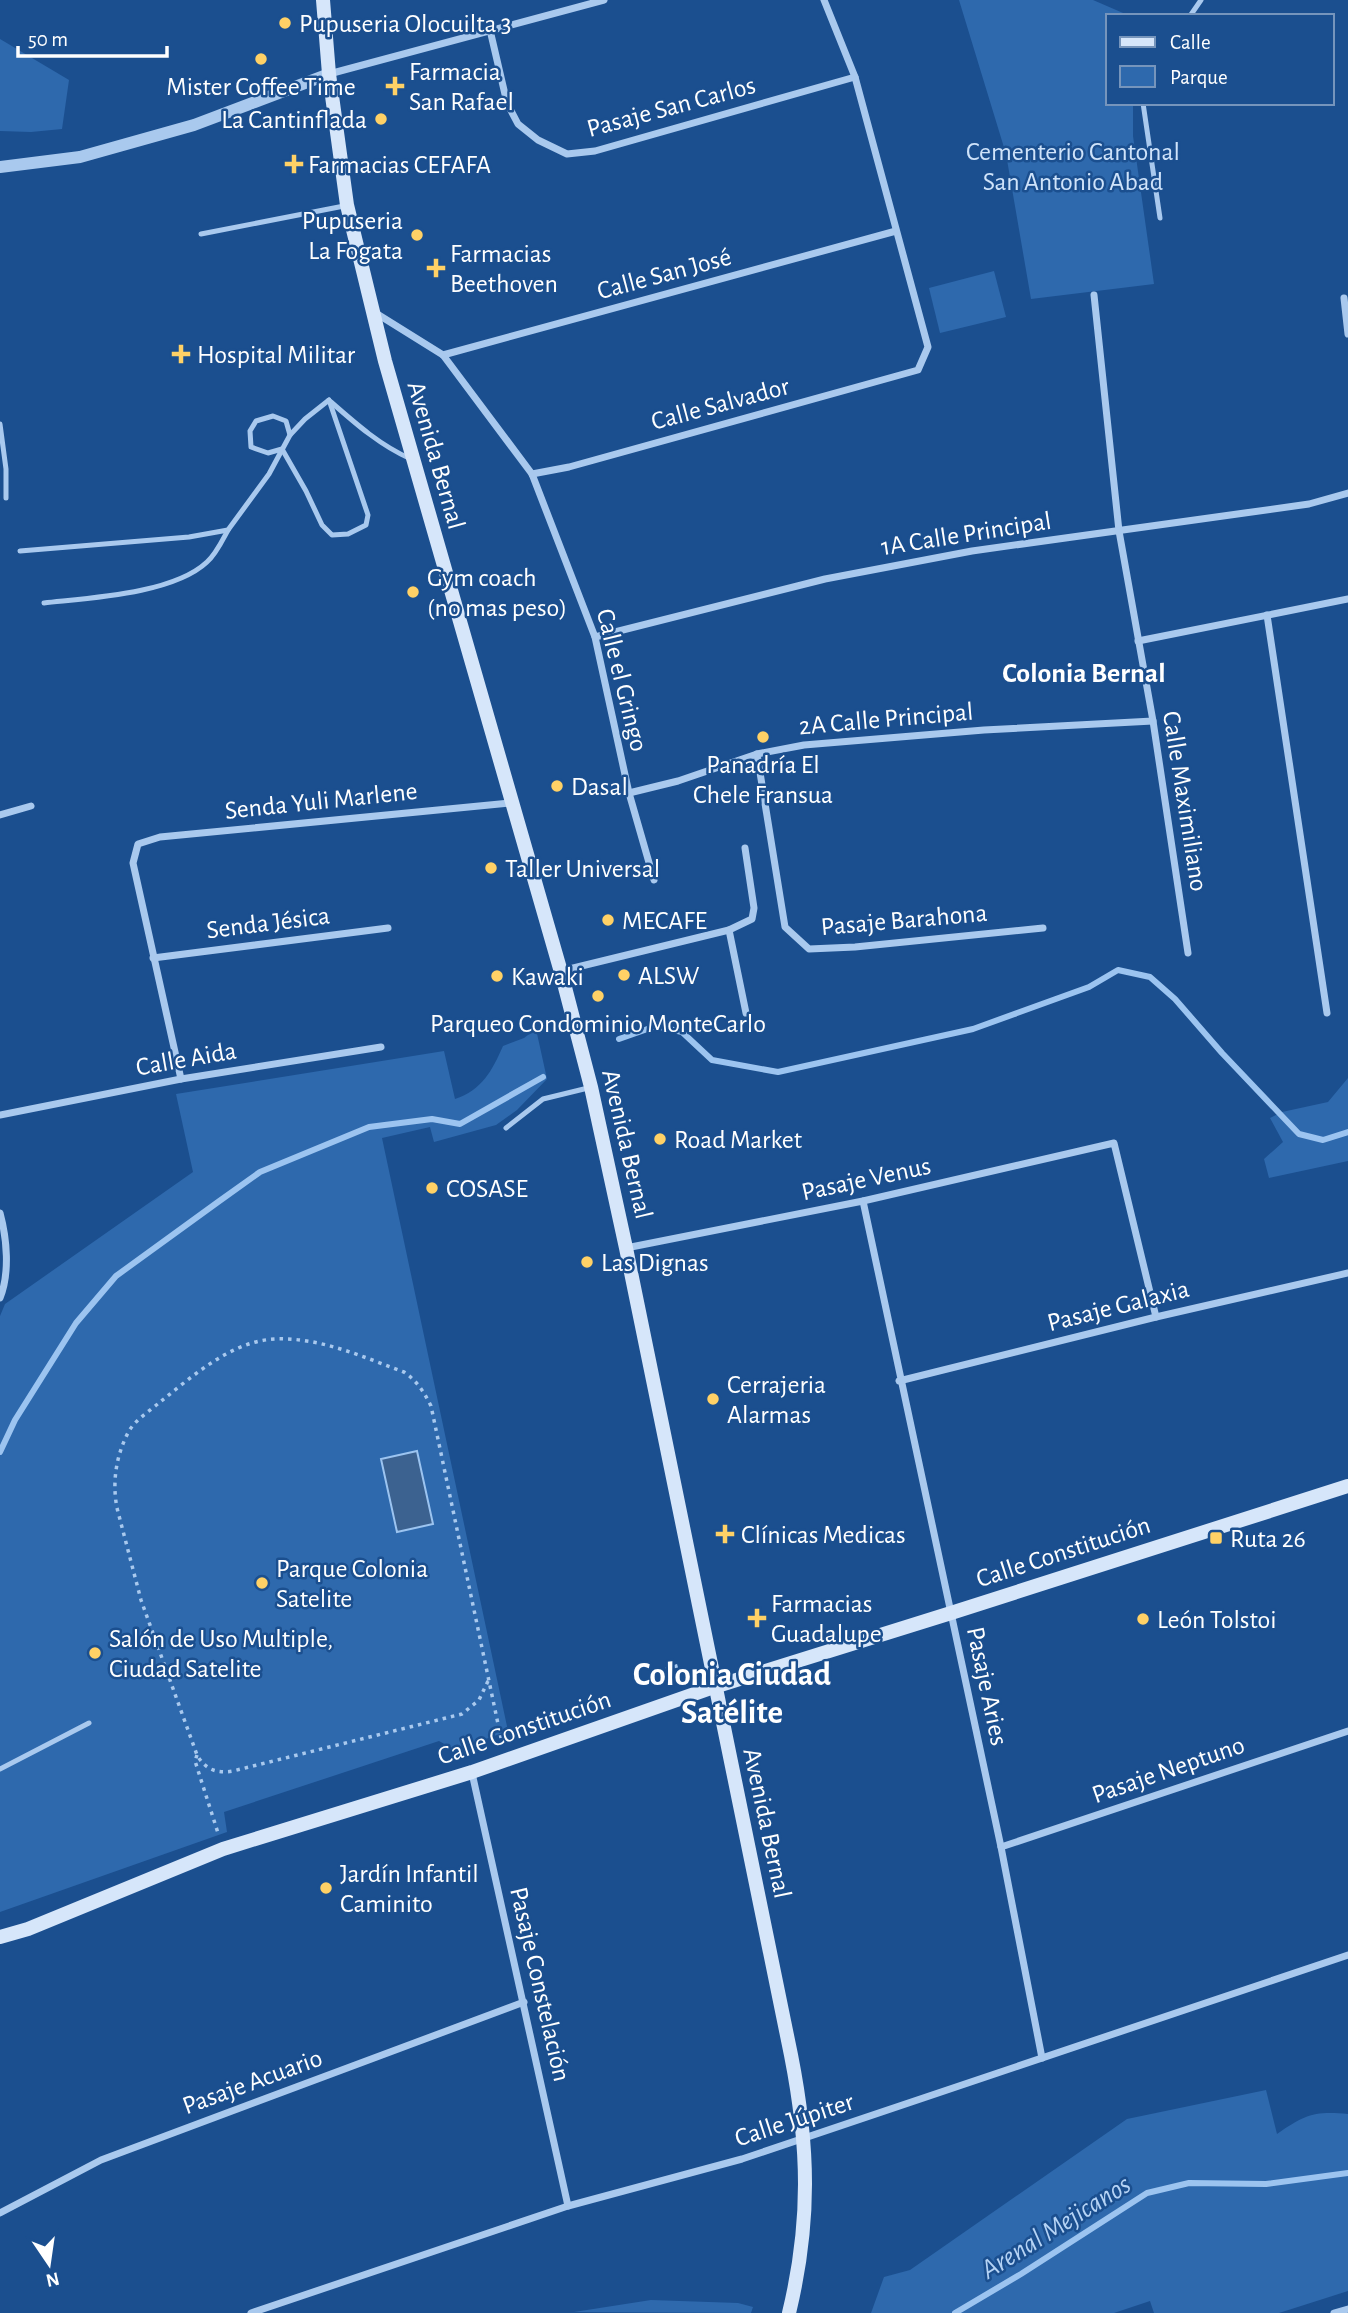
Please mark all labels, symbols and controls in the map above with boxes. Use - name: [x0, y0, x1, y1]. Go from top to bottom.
- place label: Pupuseria Olocuilta 3: [299, 11, 512, 37]
- scale bar: [18, 14, 166, 58]
- legend: [1106, 14, 1334, 105]
- marker: Pupuseria Olocuilta 3: [277, 15, 293, 31]
- text: 50 m: [28, 29, 68, 50]
- text: Calle: [1170, 32, 1211, 53]
- marker: Mister Coffee Time: [253, 51, 269, 67]
- place label: Farmacia San Rafael: [409, 59, 514, 115]
- text: Parque: [1170, 67, 1228, 88]
- street label: Pasaje San Carlos: [584, 72, 758, 142]
- place label: Mister Coffee Time: [166, 74, 356, 100]
- marker: Farmacia San Rafael: [387, 78, 403, 94]
- place label: La Cantinflada: [221, 107, 367, 133]
- marker: La Cantinflada: [373, 111, 389, 127]
- park label: Cementerio Cantonal San Antonio Abad: [966, 139, 1180, 195]
- place label: Farmacias CEFAFA: [308, 152, 491, 178]
- marker: Farmacias CEFAFA: [286, 156, 302, 172]
- place label: Pupuseria La Fogata: [302, 208, 403, 264]
- marker: Pupuseria La Fogata: [409, 227, 425, 243]
- place label: Farmacias Beethoven: [450, 241, 558, 297]
- street label: Calle San José: [594, 244, 734, 304]
- marker: Farmacias Beethoven: [428, 260, 444, 276]
- place label: Hospital Militar: [197, 342, 356, 368]
- marker: Hospital Militar: [171, 344, 191, 364]
- street label: Calle Salvador: [648, 373, 793, 435]
- street label: Avenida Bernal: [403, 378, 470, 532]
- street label: 1A Calle Principal: [879, 508, 1053, 560]
- place label: Gym coach (no mas peso): [427, 565, 567, 621]
- marker: Gym coach (no mas peso): [405, 584, 421, 600]
- street label: Calle el Gringo: [592, 606, 652, 754]
- district label: Colonia Bernal: [1002, 660, 1166, 688]
- street label: 2A Calle Principal: [798, 698, 974, 740]
- street label: Calle Maximiliano: [1158, 709, 1212, 893]
- marker: Panadría El Chele Fransua: [755, 729, 771, 745]
- place label: Panadría El Chele Fransua: [693, 752, 833, 808]
- place label: Dasal: [571, 774, 628, 800]
- street label: Senda Yuli Marlene: [224, 778, 419, 824]
- marker: Dasal: [549, 778, 565, 794]
- place label: Taller Universal: [505, 856, 660, 882]
- marker: Taller Universal: [483, 860, 499, 876]
- street label: Pasaje Barahona: [820, 900, 988, 940]
- street label: Senda Jésica: [205, 903, 331, 943]
- place label: MECAFE: [622, 908, 707, 934]
- marker: MECAFE: [600, 912, 616, 928]
- place label: ALSW: [638, 963, 700, 989]
- place label: Kawaki: [511, 964, 584, 990]
- marker: ALSW: [616, 967, 632, 983]
- marker: Kawaki: [489, 968, 505, 984]
- marker: Parqueo Condominio MonteCarlo: [590, 988, 606, 1004]
- place label: Parqueo Condominio MonteCarlo: [430, 1011, 766, 1037]
- street label: Calle Aida: [134, 1037, 238, 1081]
- street label: Avenida Bernal: [597, 1067, 657, 1221]
- place label: Road Market: [674, 1127, 802, 1153]
- marker: Road Market: [652, 1131, 668, 1147]
- street label: Pasaje Venus: [799, 1153, 933, 1205]
- place label: COSASE: [446, 1176, 528, 1202]
- marker: COSASE: [424, 1180, 440, 1196]
- place label: Las Dignas: [601, 1250, 709, 1276]
- marker: Las Dignas: [579, 1254, 595, 1270]
- street label: Pasaje Galaxia: [1045, 1276, 1192, 1336]
- place label: Cerrajeria Alarmas: [727, 1372, 826, 1428]
- marker: Cerrajeria Alarmas: [705, 1391, 721, 1407]
- street label: Calle Constitución: [973, 1512, 1154, 1592]
- place label: Clínicas Medicas: [741, 1522, 906, 1548]
- marker: Clínicas Medicas: [715, 1524, 735, 1544]
- place label: Ruta 26: [1230, 1526, 1306, 1552]
- marker: Ruta 26: [1208, 1530, 1224, 1546]
- place label: Parque Colonia Satelite: [276, 1556, 428, 1612]
- marker: Parque Colonia Satelite: [254, 1575, 270, 1591]
- place label: Farmacias Guadalupe: [771, 1591, 882, 1647]
- place label: León Tolstoi: [1157, 1607, 1276, 1633]
- marker: Farmacias Guadalupe: [749, 1610, 765, 1626]
- marker: León Tolstoi: [1135, 1611, 1151, 1627]
- street label: Pasaje Aries: [962, 1624, 1012, 1748]
- place label: Salón de Uso Multiple, Ciudad Satelite: [109, 1626, 333, 1682]
- marker: Salón de Uso Multiple, Ciudad Satelite: [87, 1645, 103, 1661]
- district label: Colonia Ciudad Satélite: [633, 1659, 831, 1730]
- street label: Calle Constitución: [434, 1686, 614, 1770]
- street label: Pasaje Neptuno: [1089, 1732, 1248, 1808]
- street label: Avenida Bernal: [738, 1746, 796, 1901]
- place label: Jardín Infantil Caminito: [340, 1861, 479, 1917]
- marker: Jardín Infantil Caminito: [318, 1880, 334, 1896]
- street label: Pasaje Constelación: [505, 1884, 575, 2084]
- street label: Pasaje Acuario: [179, 2045, 326, 2119]
- street label: Calle Júpiter: [732, 2088, 858, 2151]
- water label: Arenal Mejicanos: [976, 2171, 1136, 2285]
- north arrow: [14, 2229, 84, 2299]
- text: N: [44, 2268, 61, 2290]

